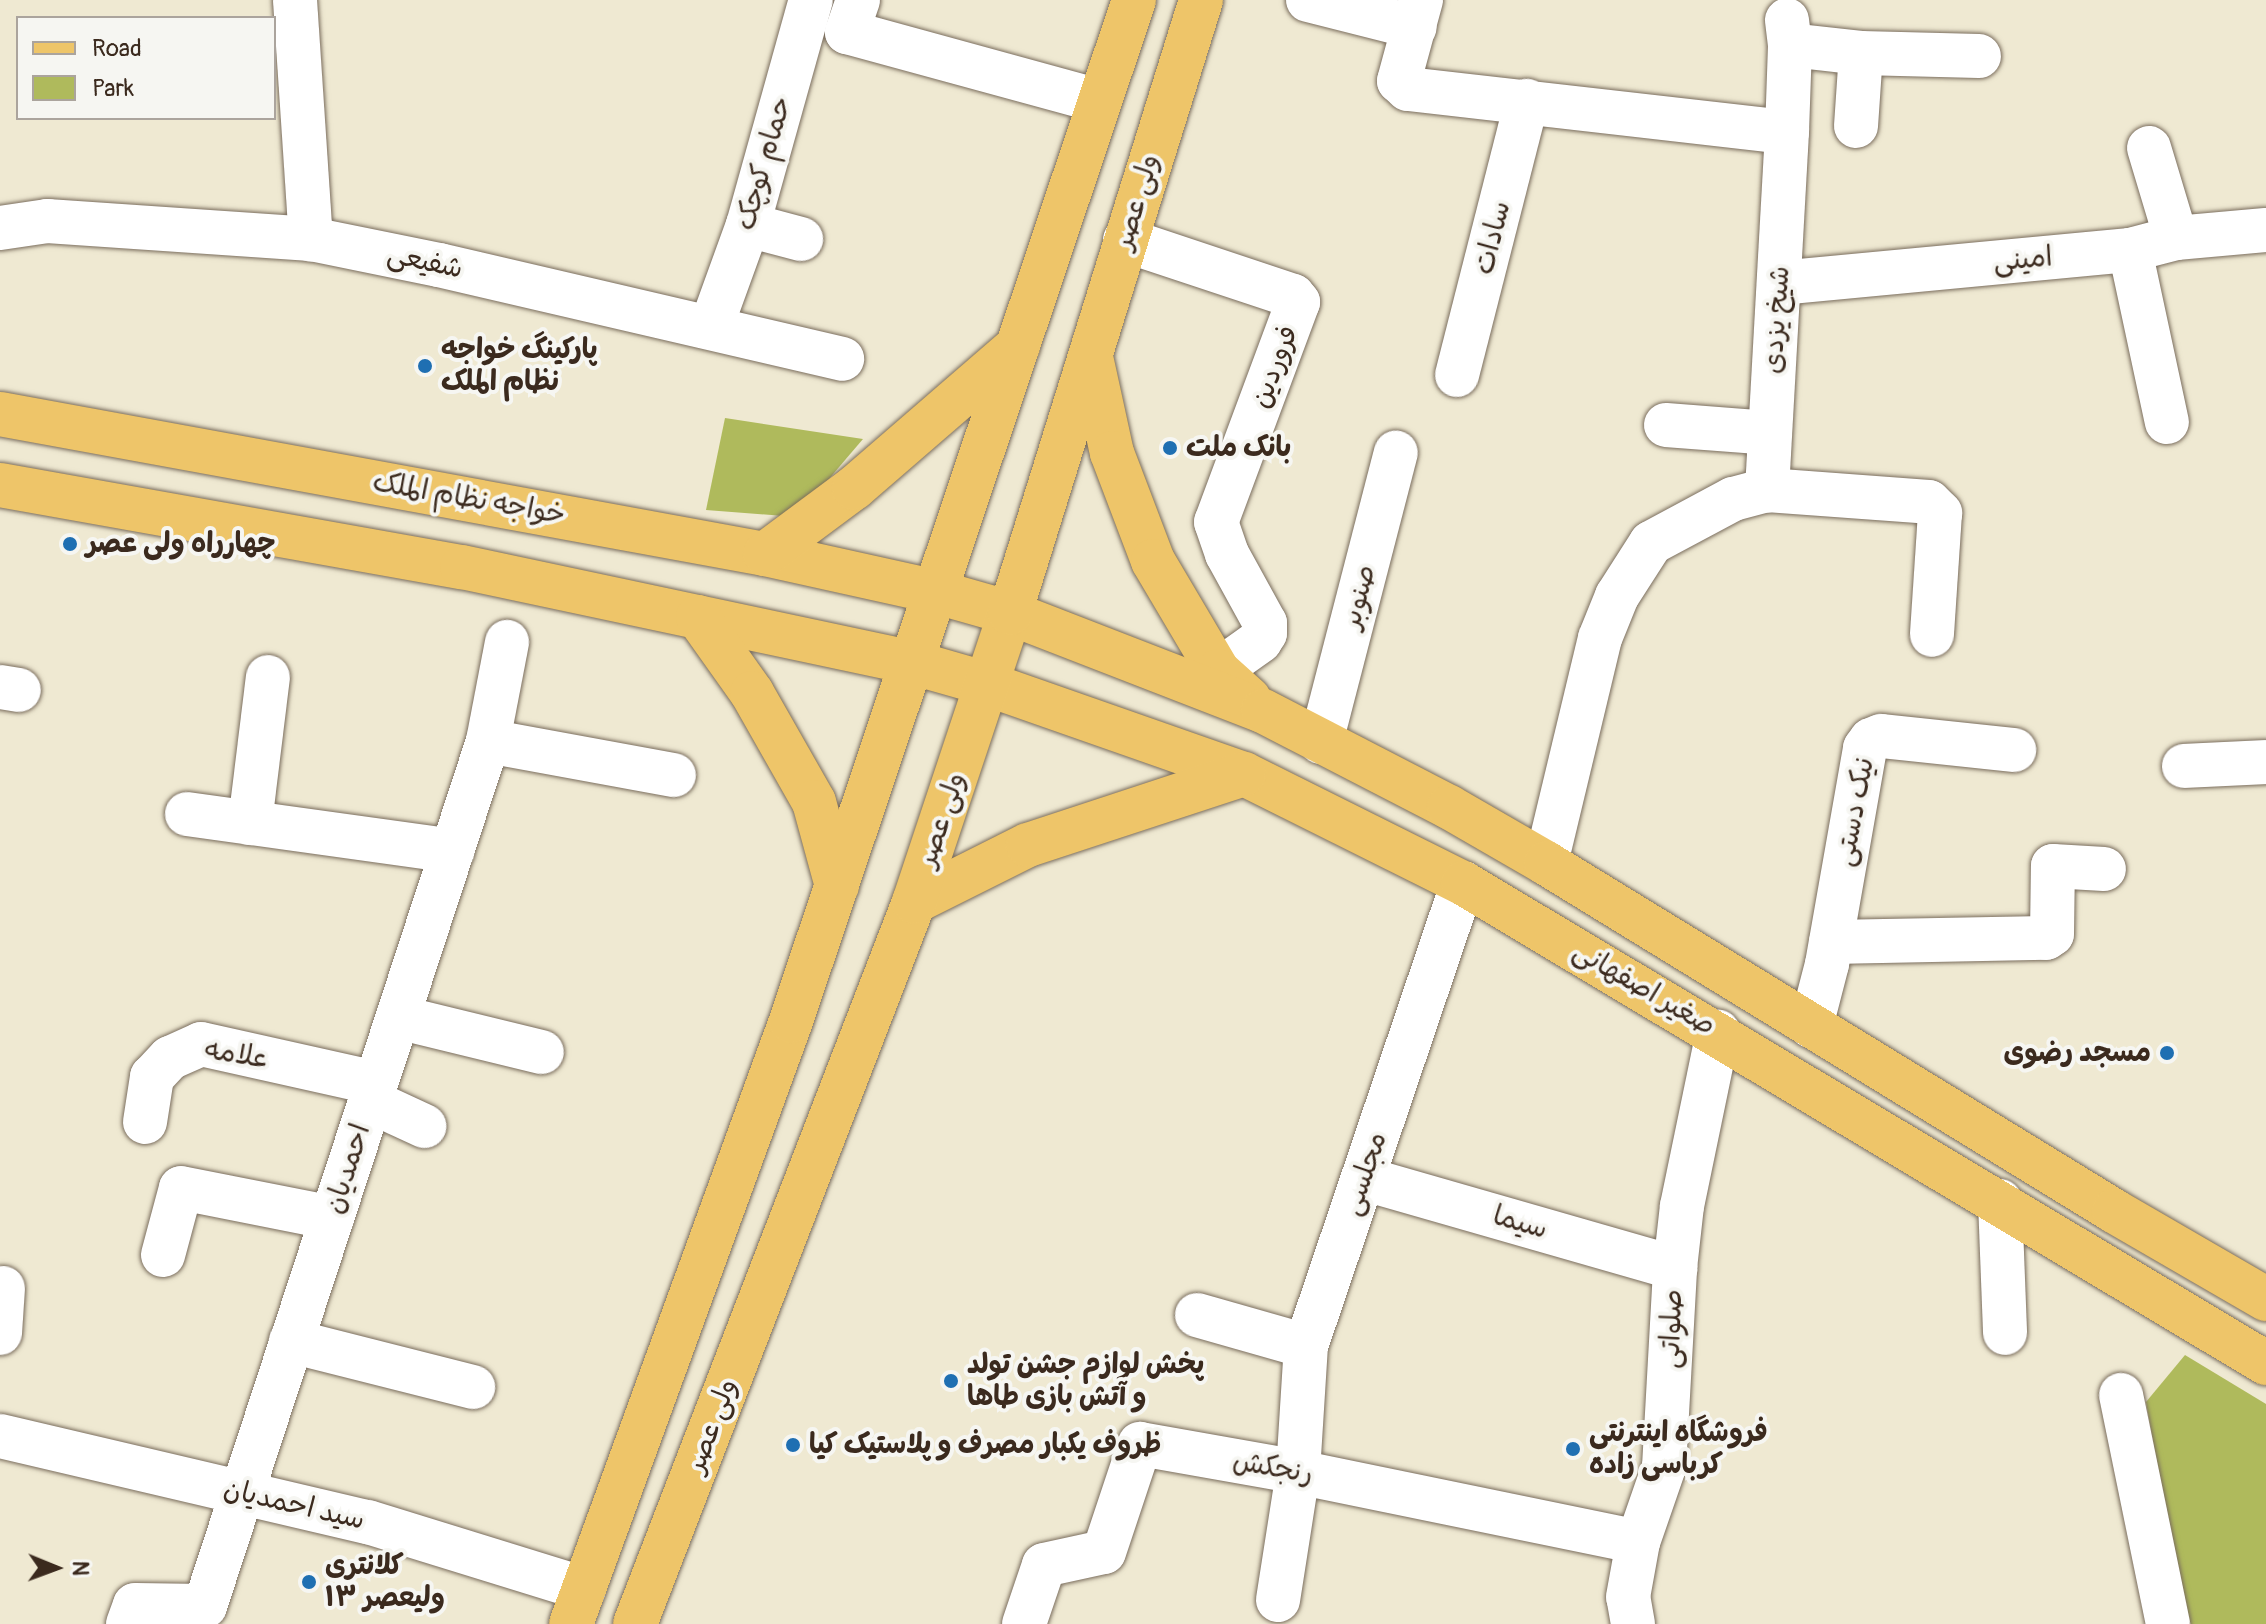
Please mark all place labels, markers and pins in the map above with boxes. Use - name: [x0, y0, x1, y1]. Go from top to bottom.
- place label: پارکینگ خواجه نظام الملک: [441, 333, 598, 399]
- marker: پارکینگ خواجه نظام الملک: [416, 357, 434, 375]
- place label: بانک ملت: [1186, 431, 1291, 465]
- marker: بانک ملت: [1161, 439, 1179, 457]
- place label: چهارراه ولی عصر: [86, 527, 276, 561]
- marker: چهارراه ولی عصر: [61, 535, 79, 553]
- place label: مسجد رضوی: [2004, 1036, 2151, 1070]
- marker: مسجد رضوی: [2158, 1044, 2176, 1062]
- place label: پخش لوازم جشن تولد و آتش بازی طاها: [967, 1348, 1204, 1414]
- marker: پخش لوازم جشن تولد و آتش بازی طاها: [942, 1372, 960, 1390]
- place label: فروشگاه اینترنتی کرباسی زاده: [1589, 1416, 1768, 1482]
- place label: ظروف یکبار مصرف و پلاستیک کیا: [809, 1428, 1162, 1462]
- marker: ظروف یکبار مصرف و پلاستیک کیا: [784, 1436, 802, 1454]
- marker: فروشگاه اینترنتی کرباسی زاده: [1564, 1440, 1582, 1458]
- place label: کلانتری ۱۳ ولیعصر: [325, 1549, 445, 1615]
- marker: کلانتری ۱۳ ولیعصر: [300, 1573, 318, 1591]

